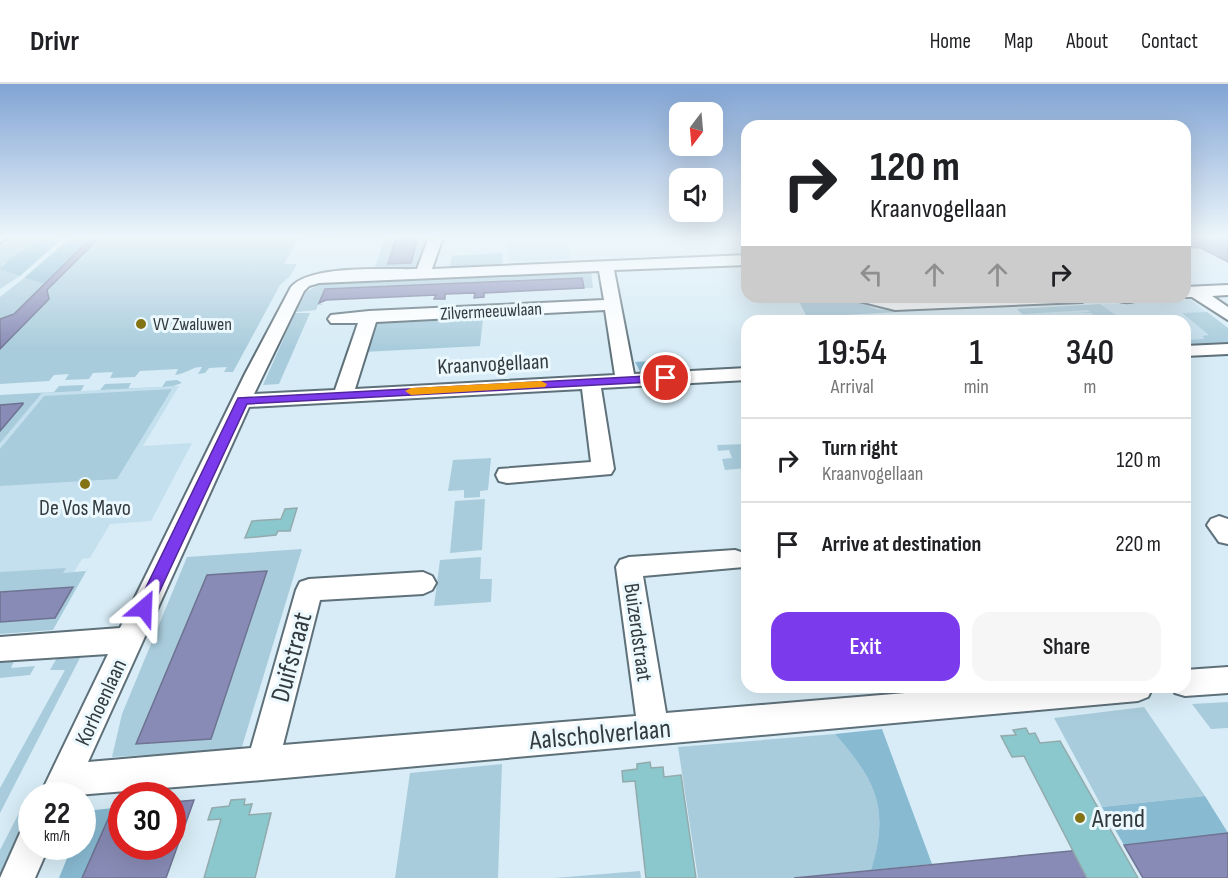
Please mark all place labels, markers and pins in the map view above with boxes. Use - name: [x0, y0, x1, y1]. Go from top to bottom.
- place label: VV Zwaluwen: [153, 314, 232, 335]
- marker: VV Zwaluwen: [134, 317, 148, 331]
- pin: [640, 352, 691, 403]
- marker: De Vos Mavo: [78, 477, 92, 491]
- place label: De Vos Mavo: [39, 495, 131, 522]
- place label: Arend: [1091, 803, 1145, 835]
- marker: Arend: [1073, 811, 1087, 825]

